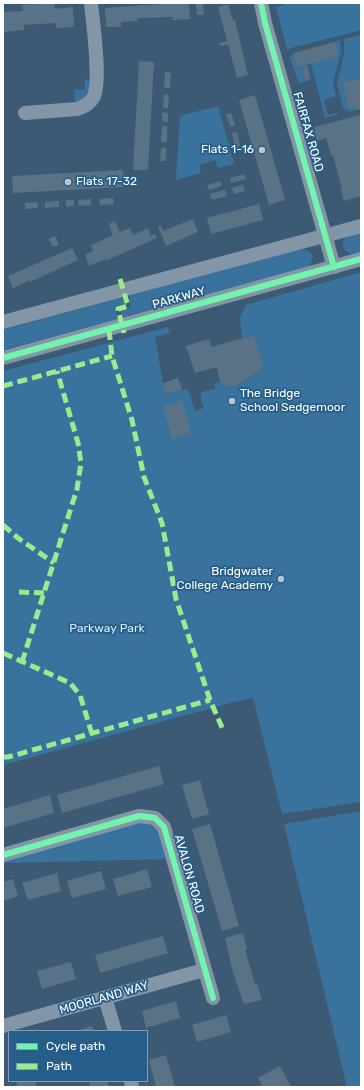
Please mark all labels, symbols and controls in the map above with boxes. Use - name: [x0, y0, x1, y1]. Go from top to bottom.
- street label: FAIRFAX ROAD: [290, 90, 326, 174]
- place label: Flats 1-16: [201, 143, 254, 157]
- marker: Flats 1-16: [257, 145, 267, 155]
- place label: Flats 17-32: [76, 175, 137, 189]
- marker: Flats 17-32: [63, 177, 73, 187]
- street label: PARKWAY: [151, 284, 207, 312]
- place label: The Bridge School Sedgemoor: [240, 387, 345, 415]
- marker: The Bridge School Sedgemoor: [227, 396, 237, 406]
- place label: Bridgwater College Academy: [177, 565, 273, 593]
- marker: Bridgwater College Academy: [276, 574, 286, 584]
- park label: Parkway Park: [69, 622, 145, 636]
- street label: AVALON ROAD: [171, 833, 207, 915]
- street label: MOORLAND WAY: [58, 978, 150, 1018]
- legend: [8, 1030, 148, 1082]
- text: Cycle path: [46, 1039, 105, 1053]
- text: Path: [46, 1059, 72, 1073]

